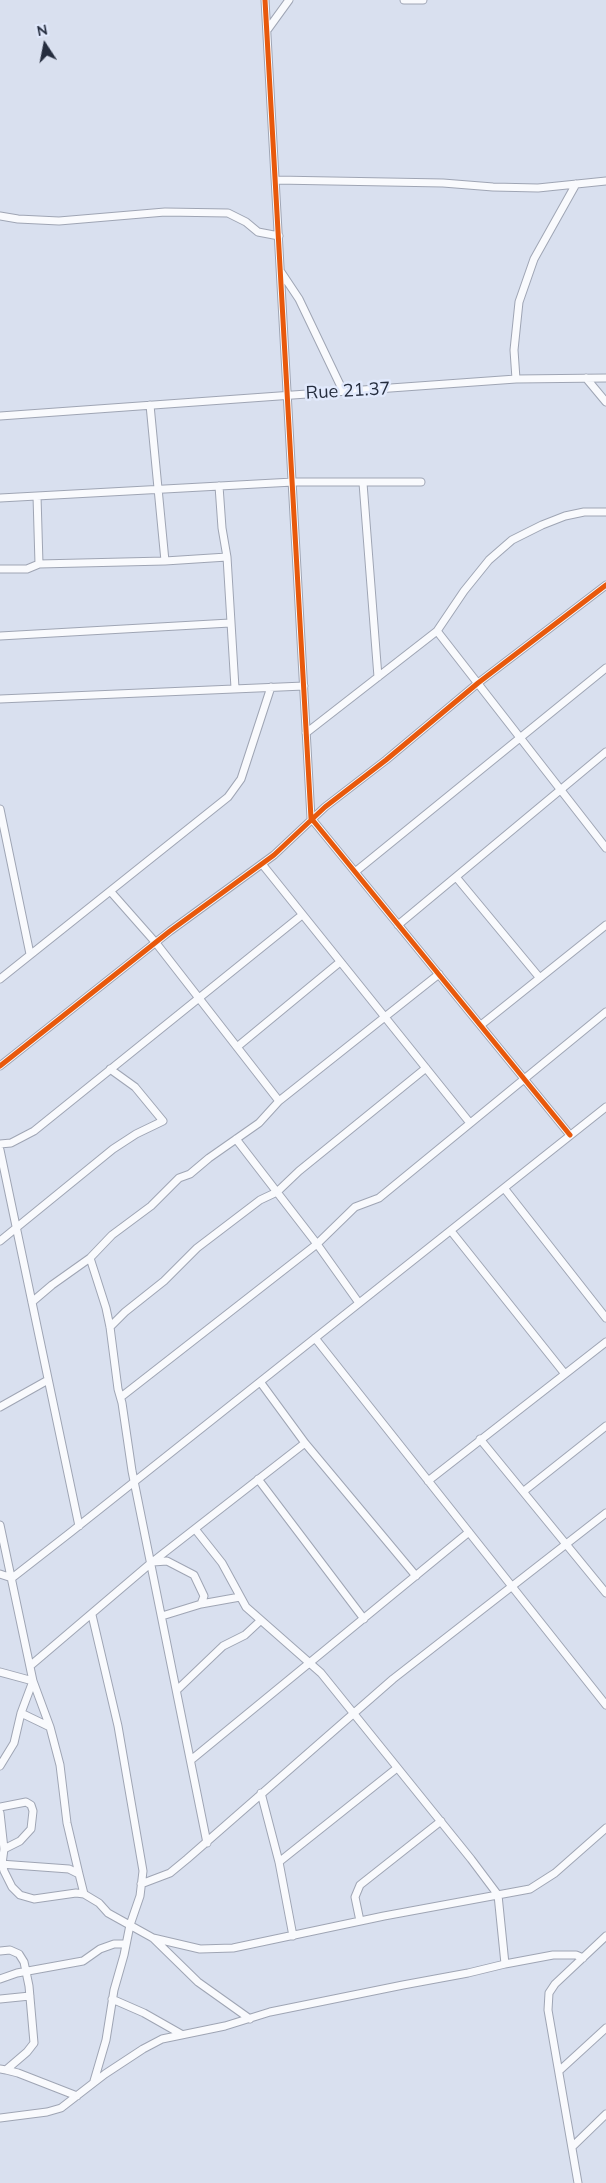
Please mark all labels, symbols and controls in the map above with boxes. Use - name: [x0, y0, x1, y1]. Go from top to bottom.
- north arrow: [20, 20, 70, 70]
- text: N: [35, 20, 49, 40]
- street label: Rue 21.37: [305, 378, 391, 404]

